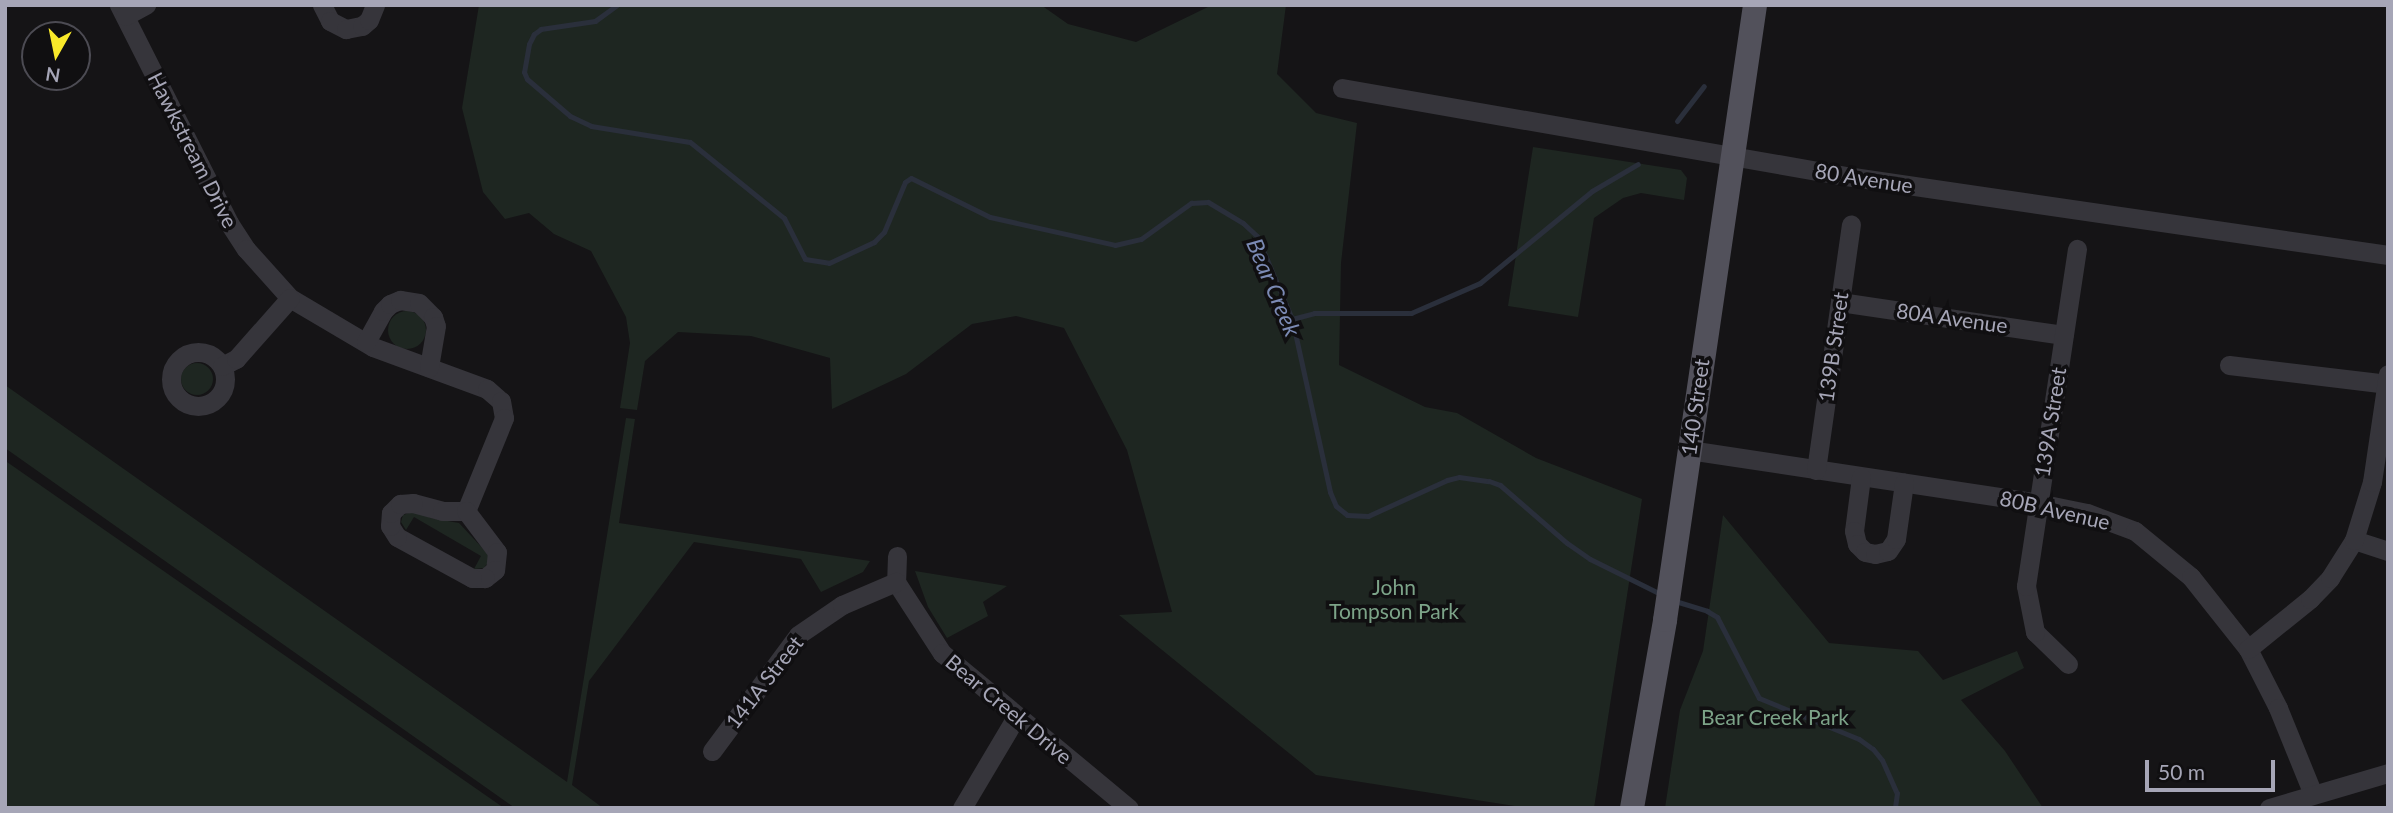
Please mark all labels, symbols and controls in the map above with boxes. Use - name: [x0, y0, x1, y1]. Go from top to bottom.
- north arrow: [21, 21, 91, 91]
- text: N: [44, 63, 62, 88]
- street label: Hawkstream Drive: [143, 68, 243, 232]
- street label: 80 Avenue: [1813, 158, 1915, 198]
- water label: Bear Creek: [1241, 234, 1307, 340]
- street label: 139B Street: [1813, 290, 1853, 404]
- street label: 80A Avenue: [1894, 298, 2010, 338]
- street label: 140 Street: [1676, 357, 1714, 457]
- street label: 139A Street: [2029, 365, 2071, 479]
- street label: 80B Avenue: [1997, 485, 2113, 535]
- park label: John Tompson Park: [1329, 574, 1459, 624]
- street label: 141A Street: [720, 630, 808, 734]
- street label: Bear Creek Drive: [941, 649, 1077, 769]
- park label: Bear Creek Park: [1701, 704, 1849, 730]
- scale bar: [2148, 746, 2278, 790]
- text: 50 m: [2158, 759, 2205, 784]

